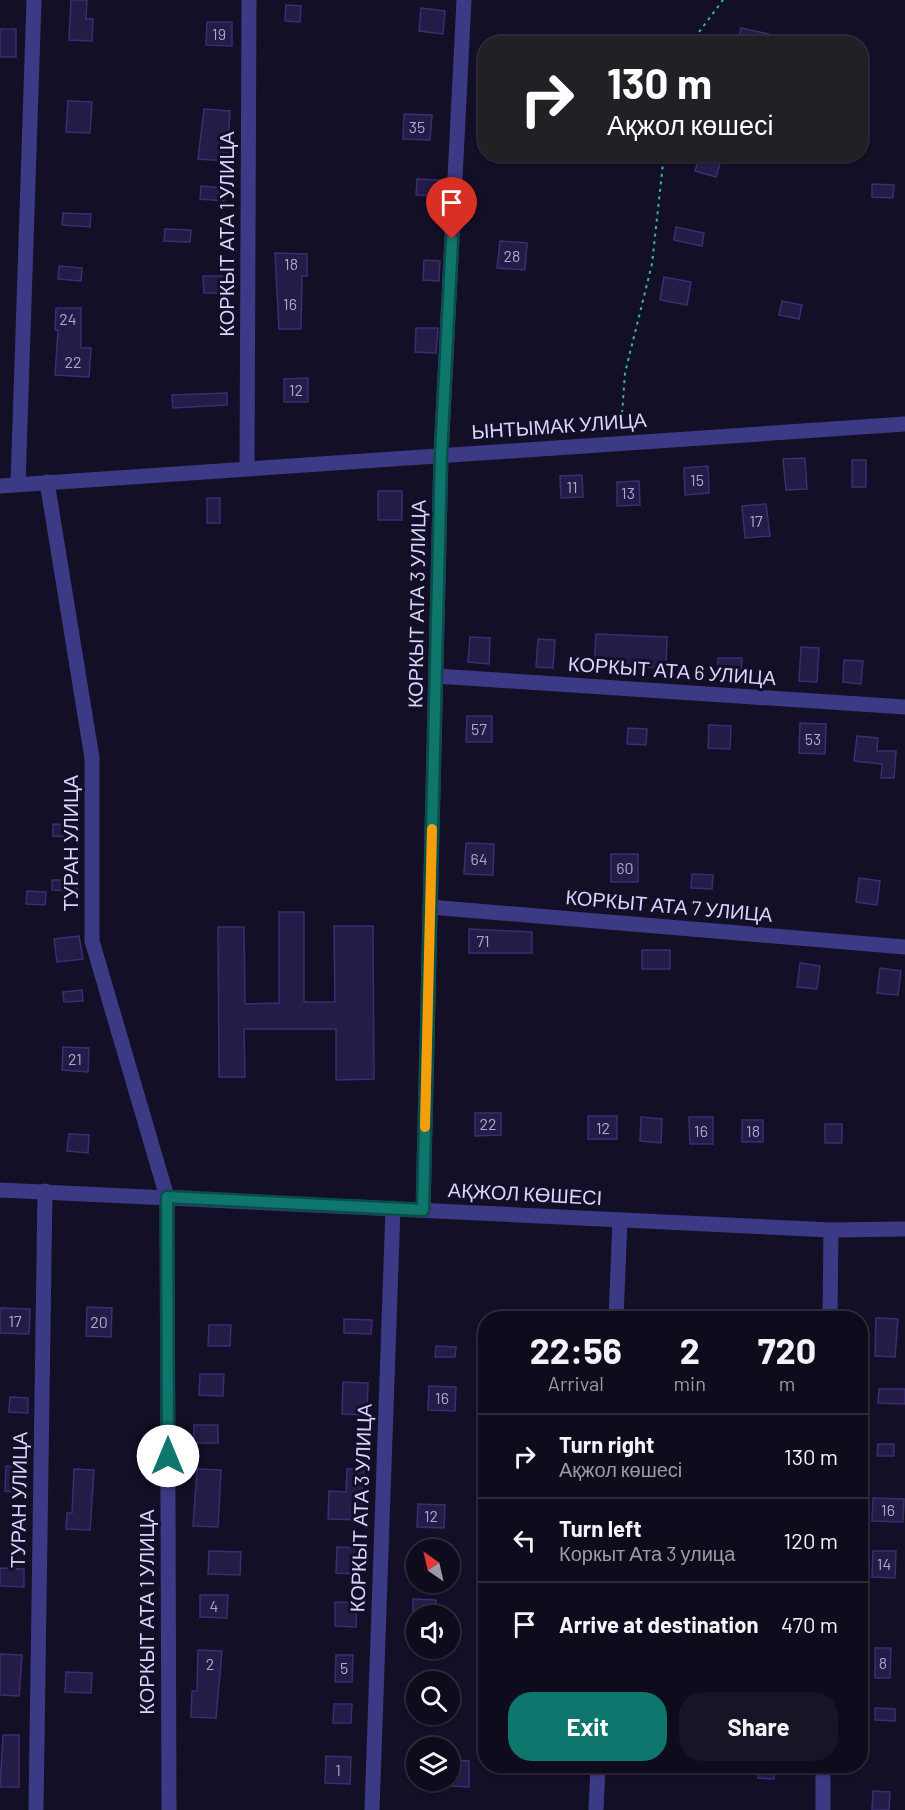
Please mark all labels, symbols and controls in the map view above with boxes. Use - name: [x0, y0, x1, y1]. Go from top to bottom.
- house number: 19: [212, 24, 226, 43]
- text: 130 m: [607, 57, 712, 107]
- icon: right: [508, 60, 586, 138]
- text: Ақжол көшесі: [607, 108, 773, 140]
- house number: 35: [409, 117, 425, 136]
- street label: КОРКЫТ АТА 1 УЛИЦА: [214, 131, 238, 337]
- pin: [426, 177, 477, 239]
- icon: arrive: [435, 186, 468, 219]
- house number: 28: [504, 246, 520, 265]
- house number: 18: [284, 254, 298, 273]
- house number: 16: [283, 294, 297, 313]
- house number: 24: [59, 309, 77, 328]
- house number: 22: [64, 352, 82, 371]
- house number: 12: [289, 380, 303, 399]
- street label: ЫНТЫМАК УЛИЦА: [471, 407, 648, 443]
- house number: 15: [690, 470, 704, 489]
- house number: 11: [566, 477, 578, 496]
- house number: 13: [621, 483, 635, 502]
- street label: КОРКЫТ АТА 3 УЛИЦА: [402, 499, 430, 708]
- house number: 17: [749, 511, 763, 530]
- street label: КОРКЫТ АТА 6 УЛИЦА: [567, 651, 778, 689]
- house number: 57: [471, 719, 487, 738]
- house number: 53: [805, 729, 821, 748]
- street label: ТУРАН УЛИЦА: [58, 774, 82, 911]
- house number: 64: [470, 849, 488, 868]
- house number: 60: [616, 858, 634, 877]
- street label: КОРКЫТ АТА 7 УЛИЦА: [565, 884, 774, 926]
- house number: 71: [476, 931, 490, 950]
- house number: 21: [68, 1049, 82, 1068]
- house number: 22: [479, 1114, 497, 1133]
- house number: 12: [596, 1118, 610, 1137]
- house number: 16: [694, 1121, 708, 1140]
- house number: 18: [746, 1121, 760, 1140]
- street label: АҚЖОЛ КӨШЕСІ: [447, 1177, 603, 1209]
- house number: 17: [8, 1311, 22, 1330]
- house number: 20: [90, 1312, 108, 1331]
- text: 22:56: [530, 1328, 622, 1371]
- text: 2: [680, 1328, 700, 1371]
- text: 720: [758, 1328, 816, 1371]
- text: Arrival: [548, 1371, 604, 1395]
- text: min: [674, 1371, 706, 1395]
- text: m: [779, 1371, 795, 1395]
- house number: 16: [435, 1388, 449, 1407]
- street label: КОРКЫТ АТА 3 УЛИЦА: [344, 1403, 376, 1613]
- position arrow: [136, 1424, 200, 1488]
- street label: ТУРАН УЛИЦА: [5, 1431, 31, 1568]
- text: Turn right: [559, 1431, 654, 1457]
- icon: right: [508, 1440, 541, 1473]
- text: 130 m: [784, 1443, 838, 1469]
- text: Ақжол көшесі: [559, 1457, 682, 1481]
- house number: 16: [881, 1500, 895, 1519]
- house number: 12: [424, 1506, 438, 1525]
- street label: КОРКЫТ АТА 1 УЛИЦА: [134, 1509, 158, 1715]
- text: Turn left: [559, 1515, 642, 1541]
- icon: left: [508, 1524, 541, 1557]
- text: 120 m: [783, 1527, 838, 1553]
- north arrow: [406, 1539, 460, 1593]
- map controls: [406, 1539, 460, 1791]
- text: Коркыт Ата 3 улица: [559, 1541, 735, 1565]
- house number: 14: [877, 1554, 891, 1573]
- house number: 4: [210, 1596, 218, 1615]
- button: sound: [406, 1605, 460, 1659]
- icon: arrive: [508, 1608, 541, 1641]
- text: Arrive at destination: [559, 1611, 758, 1637]
- text: 470 m: [781, 1611, 838, 1637]
- house number: 8: [879, 1653, 887, 1672]
- house number: 2: [206, 1654, 214, 1673]
- house number: 5: [340, 1658, 348, 1677]
- button: search: [406, 1671, 460, 1725]
- button: Exit: [508, 1692, 667, 1761]
- button: Share: [679, 1692, 838, 1761]
- button: layers: [406, 1737, 460, 1791]
- house number: 1: [335, 1760, 341, 1779]

